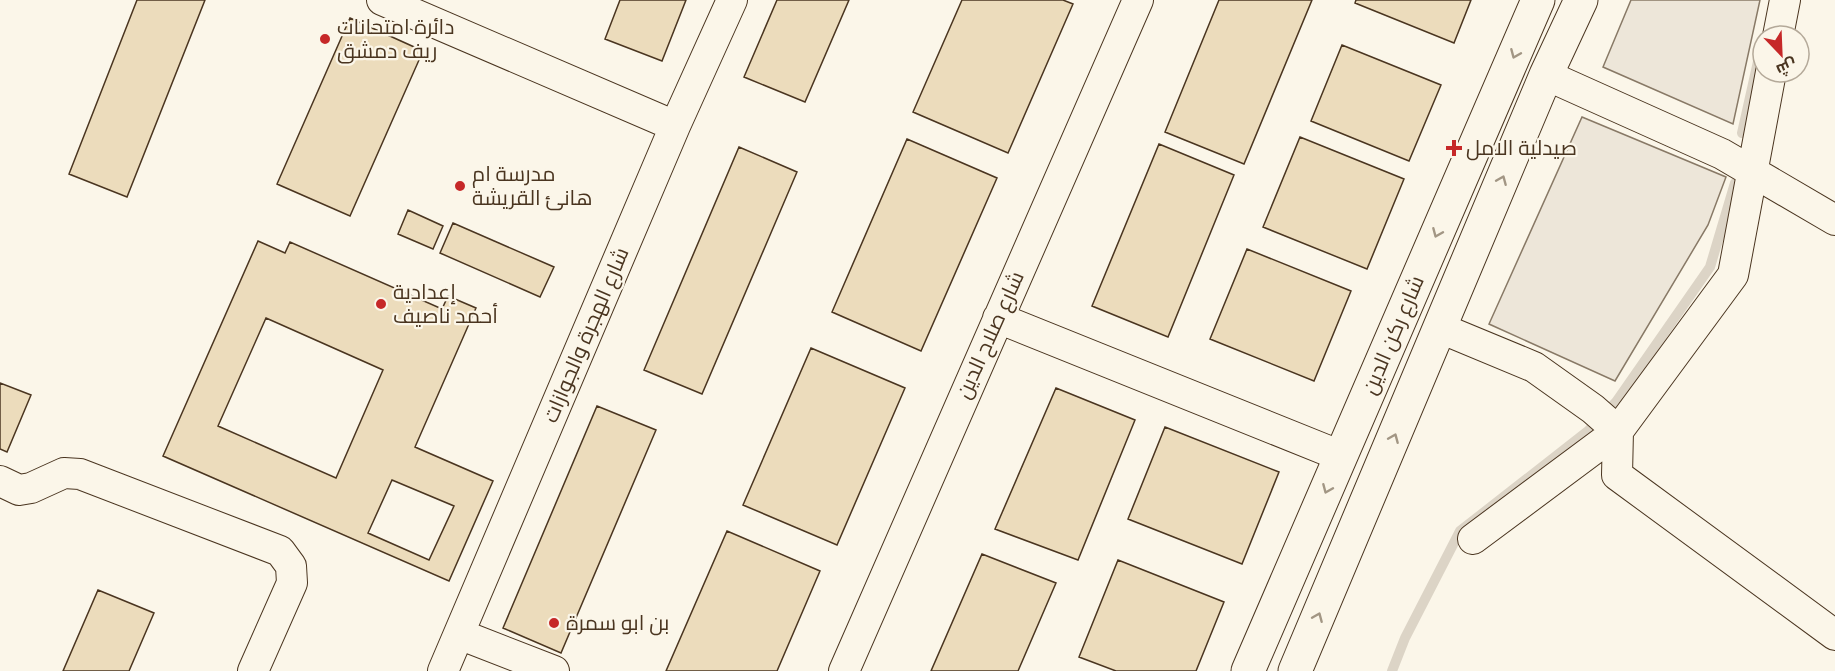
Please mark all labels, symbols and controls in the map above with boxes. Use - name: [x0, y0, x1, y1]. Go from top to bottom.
- place label: دائرة امتحانات ريف دمشق: [337, 15, 454, 64]
- north arrow: [1751, 24, 1811, 84]
- marker: دائرة امتحانات ريف دمشق: [318, 32, 332, 46]
- one-way arrow: [1510, 47, 1522, 58]
- text: ش: [1774, 55, 1800, 80]
- place label: صيدلية الامل: [1466, 136, 1577, 161]
- marker: صيدلية الامل: [1447, 141, 1461, 155]
- place label: مدرسة ام هانئ القريشة: [472, 162, 593, 211]
- one-way arrow: [1495, 176, 1507, 187]
- marker: مدرسة ام هانئ القريشة: [453, 179, 467, 193]
- one-way arrow: [1433, 226, 1445, 237]
- street label: شارع الهجرة والجوازات: [538, 244, 636, 427]
- street label: شارع صلاح الدين: [951, 268, 1031, 403]
- street label: شارع ركن الدين: [1357, 272, 1431, 399]
- place label: إعدادية أحمد ناصيف: [393, 280, 498, 328]
- marker: إعدادية أحمد ناصيف: [374, 297, 388, 311]
- one-way arrow: [1387, 433, 1399, 444]
- one-way arrow: [1322, 482, 1334, 493]
- place label: بن ابو سمرة: [566, 611, 669, 636]
- one-way arrow: [1311, 612, 1323, 623]
- marker: بن ابو سمرة: [547, 616, 561, 630]

